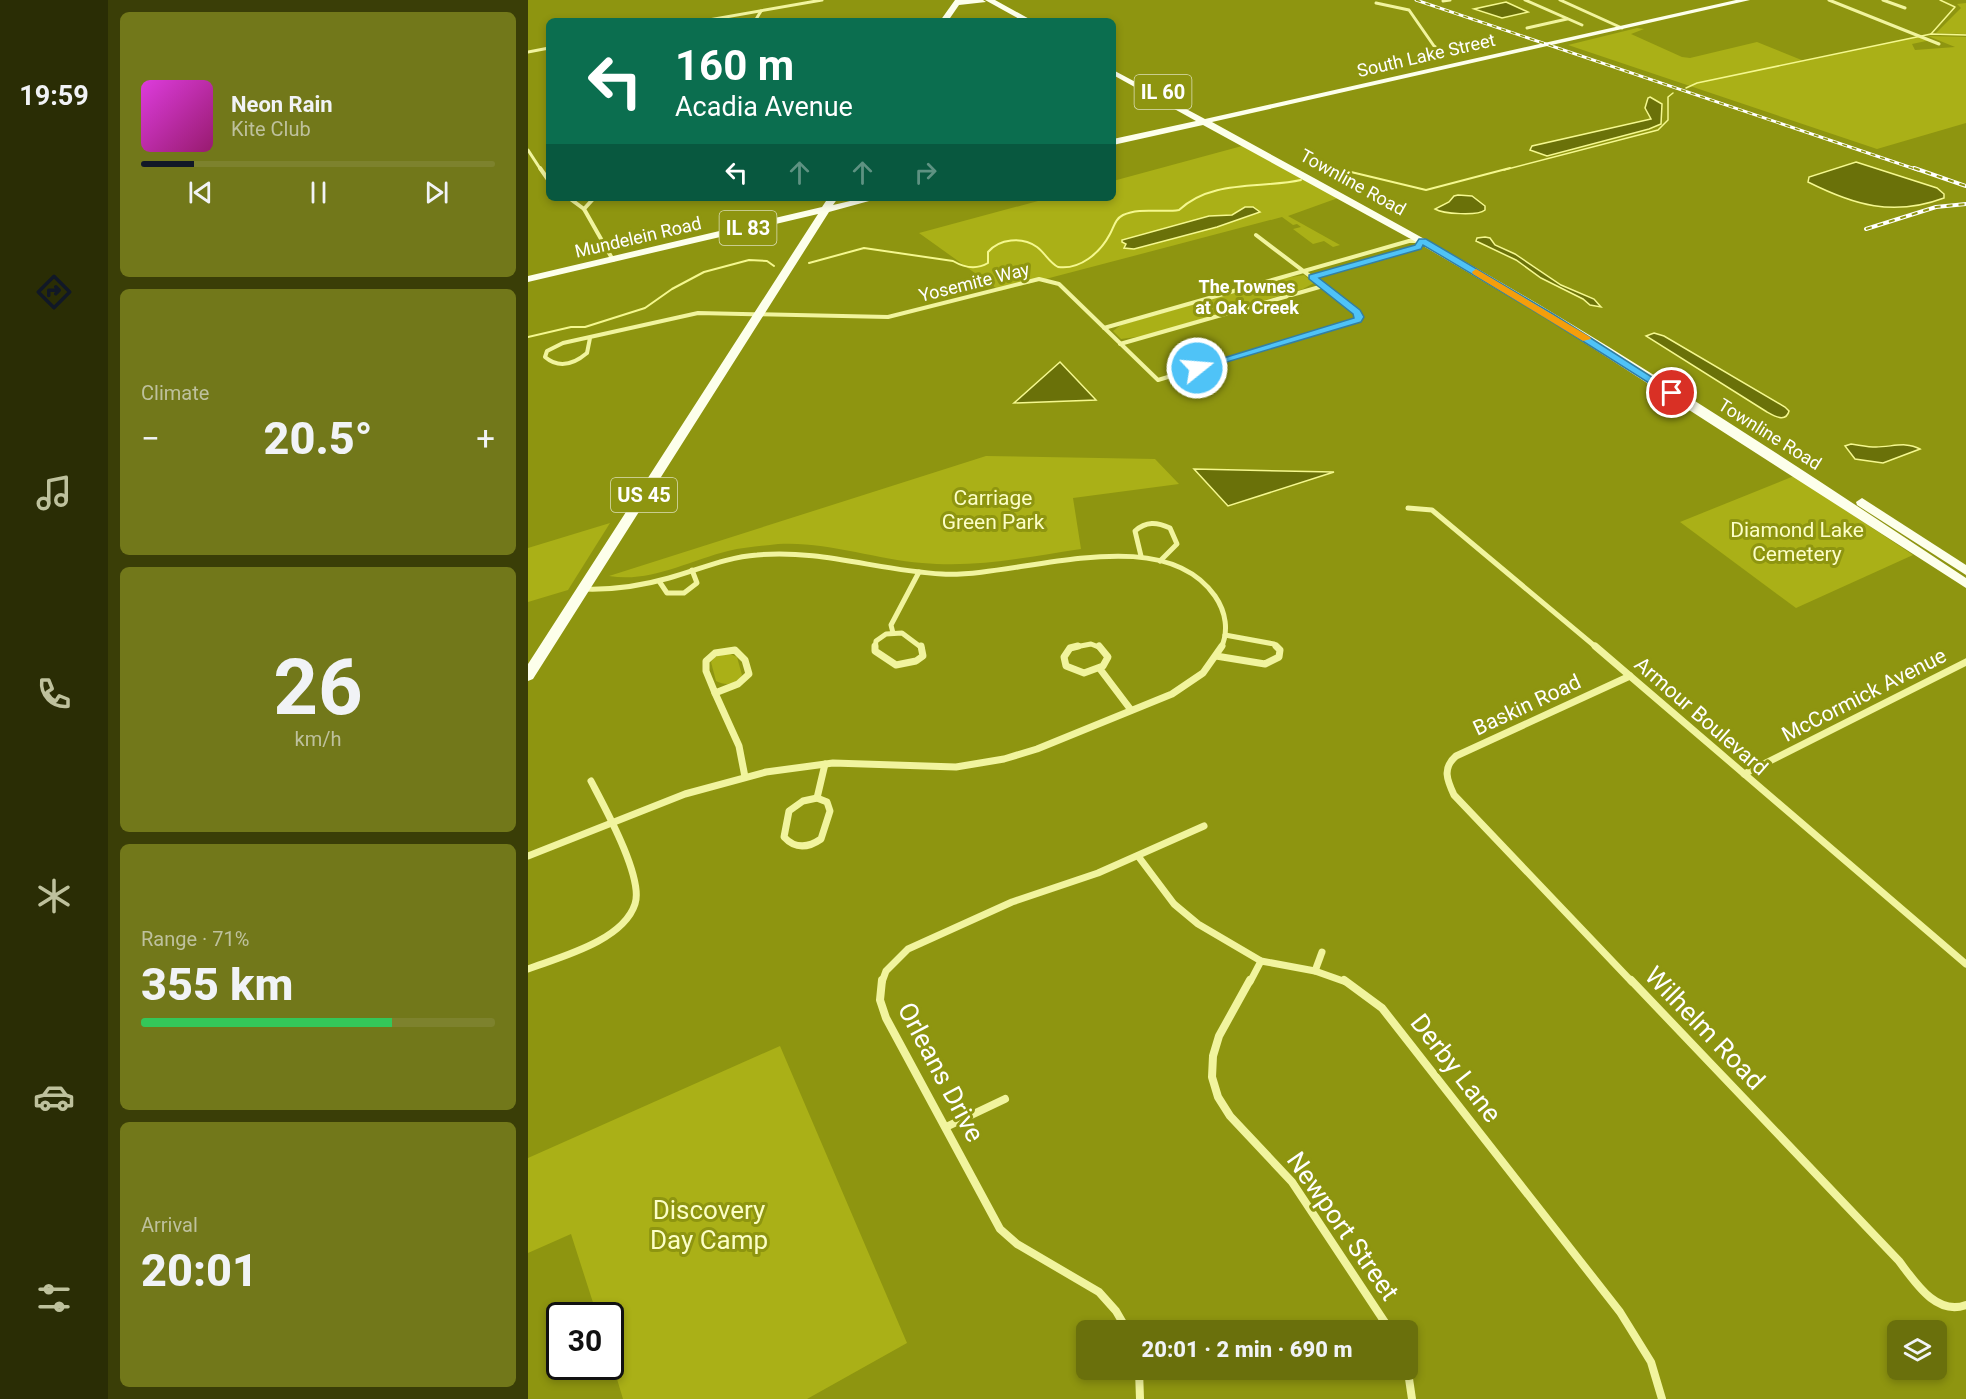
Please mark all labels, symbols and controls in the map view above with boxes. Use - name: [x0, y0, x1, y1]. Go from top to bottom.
- street label: South Lake Street: [1355, 29, 1497, 81]
- text: 160 m: [675, 41, 794, 90]
- icon: left: [576, 42, 654, 120]
- road number: IL 60: [1134, 75, 1192, 109]
- text: 19:59: [19, 80, 89, 112]
- text: Acadia Avenue: [675, 91, 853, 123]
- text: Neon Rain: [231, 92, 333, 117]
- text: Kite Club: [231, 117, 311, 141]
- street label: Townline Road: [1296, 144, 1410, 220]
- icon: left: [720, 156, 753, 189]
- icon: ahead: [783, 156, 816, 189]
- icon: ahead: [846, 156, 879, 189]
- icon: right: [909, 156, 942, 189]
- icon: previous: [184, 176, 217, 209]
- icon: pause: [302, 176, 335, 209]
- icon: next: [420, 176, 453, 209]
- road number: IL 83: [720, 211, 776, 245]
- street label: Mundelein Road: [573, 212, 703, 262]
- street label: Yosemite Way: [917, 258, 1032, 306]
- icon: directions: [33, 271, 75, 313]
- district label: The Townes at Oak Creek: [1195, 276, 1299, 318]
- position arrow: [1165, 336, 1229, 400]
- pin: [1646, 367, 1697, 418]
- icon: arrive: [1655, 376, 1688, 409]
- text: Climate: [141, 381, 209, 405]
- street label: Townline Road: [1715, 394, 1825, 474]
- text: 20.5°: [264, 412, 373, 465]
- text: −: [141, 419, 160, 458]
- text: +: [476, 419, 495, 458]
- icon: music: [33, 472, 75, 514]
- road number: US 45: [611, 478, 677, 512]
- park label: Carriage Green Park: [942, 486, 1045, 534]
- park label: Diamond Lake Cemetery: [1730, 518, 1864, 566]
- text: 26: [273, 642, 363, 733]
- street label: McCormick Avenue: [1778, 643, 1950, 747]
- street label: Armour Boulevard: [1630, 652, 1772, 780]
- street label: Baskin Road: [1469, 670, 1585, 740]
- icon: phone: [33, 673, 75, 715]
- text: km/h: [295, 727, 341, 751]
- icon: climate: [33, 875, 75, 917]
- text: Range · 71%: [141, 927, 249, 951]
- text: 355 km: [141, 958, 293, 1011]
- street label: Wilhelm Road: [1639, 960, 1771, 1096]
- street label: Orleans Drive: [892, 997, 990, 1147]
- street label: Derby Lane: [1404, 1008, 1508, 1128]
- icon: car: [33, 1076, 75, 1118]
- street label: Newport Street: [1281, 1146, 1405, 1306]
- park label: Discovery Day Camp: [650, 1195, 768, 1255]
- text: Arrival: [141, 1213, 198, 1237]
- text: 20:01: [141, 1244, 258, 1297]
- icon: filters: [33, 1277, 75, 1319]
- speed limit sign: 30: [546, 1302, 624, 1380]
- map controls: [1887, 1320, 1947, 1380]
- button: layers: [1887, 1320, 1947, 1380]
- text: 20:01 · 2 min · 690 m: [1142, 1337, 1352, 1362]

